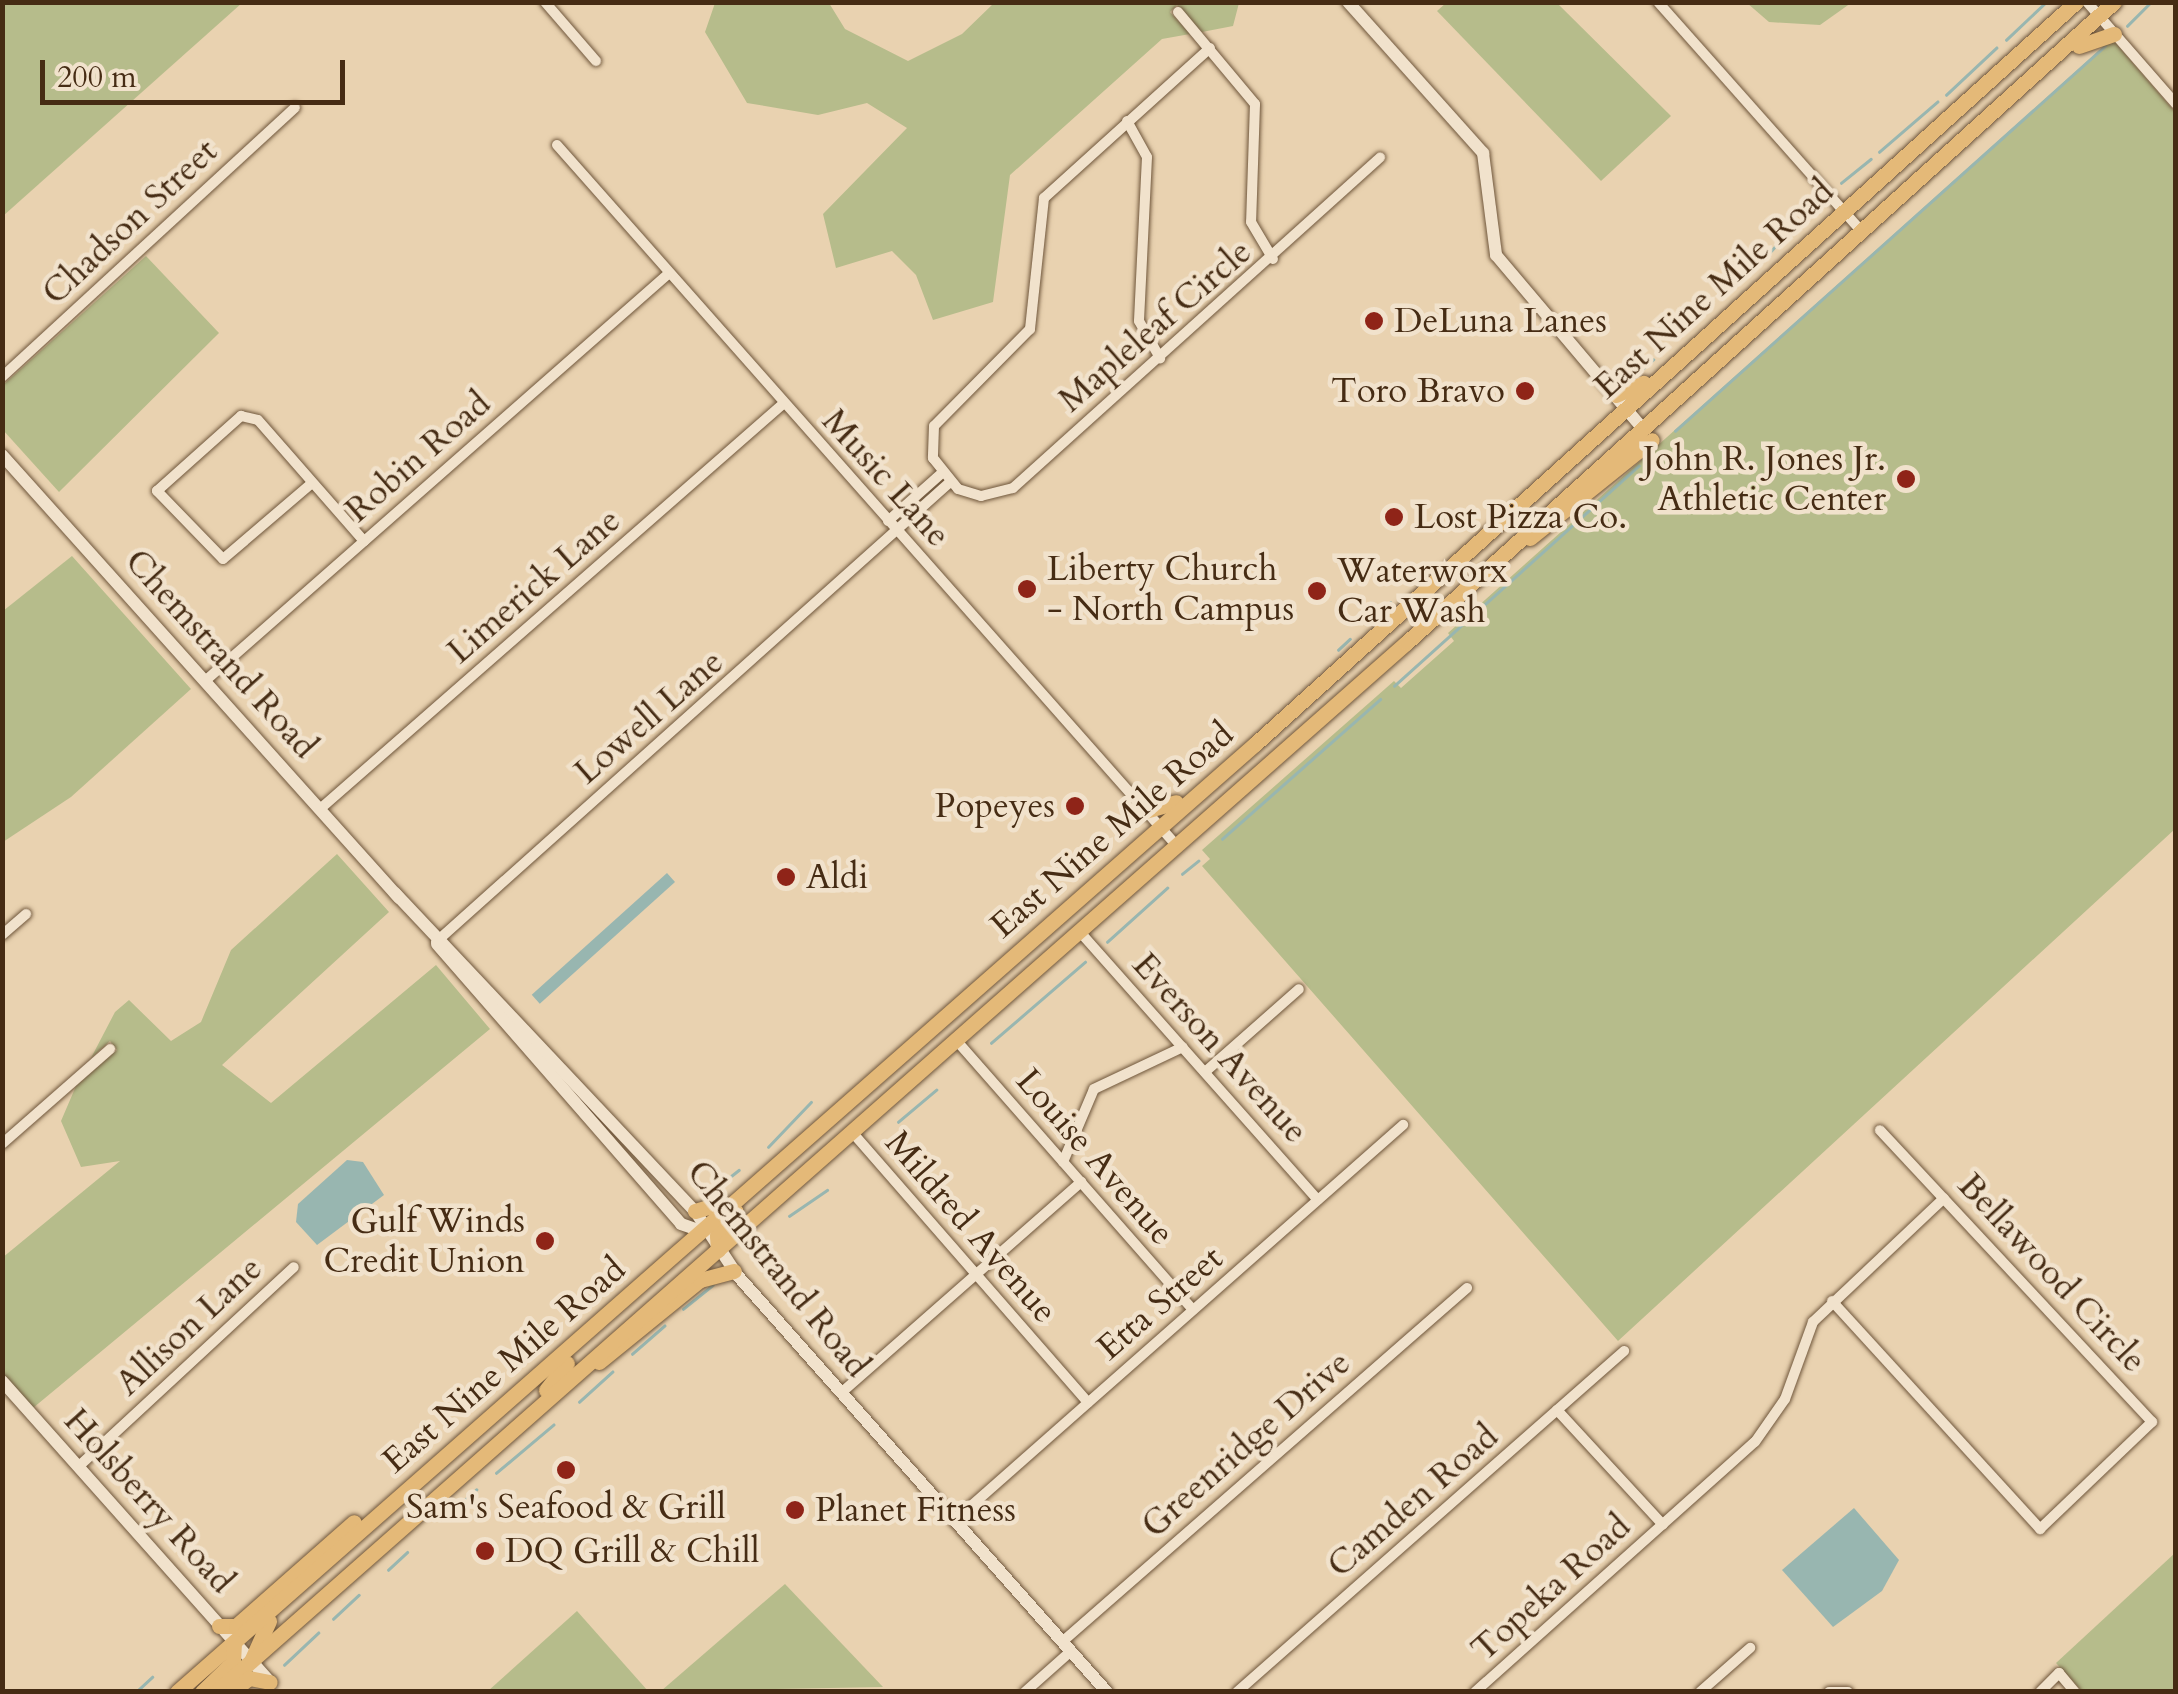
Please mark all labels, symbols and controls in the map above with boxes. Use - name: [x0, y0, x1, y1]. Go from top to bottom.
- scale bar: [45, 40, 350, 102]
- text: 200 m: [57, 57, 137, 98]
- street label: Chadson Street: [34, 130, 226, 314]
- street label: East Nine Mile Road: [1586, 170, 1842, 408]
- street label: Mapleleaf Circle: [1050, 231, 1260, 421]
- place label: DeLuna Lanes: [1394, 300, 1607, 342]
- marker: DeLuna Lanes: [1363, 310, 1385, 332]
- place label: Toro Bravo: [1331, 370, 1505, 412]
- marker: Toro Bravo: [1514, 380, 1536, 402]
- street label: Robin Road: [337, 383, 499, 531]
- street label: Music Lane: [813, 400, 959, 556]
- place label: John R. Jones Jr. Athletic Center: [1643, 438, 1886, 520]
- marker: John R. Jones Jr. Athletic Center: [1895, 468, 1917, 490]
- place label: Lost Pizza Co.: [1414, 496, 1627, 538]
- street label: Limerick Lane: [439, 500, 629, 672]
- marker: Lost Pizza Co.: [1383, 506, 1405, 528]
- street label: Chemstrand Road: [116, 541, 326, 767]
- place label: Liberty Church - North Campus: [1047, 548, 1294, 630]
- place label: Waterworx Car Wash: [1337, 550, 1508, 632]
- marker: Liberty Church - North Campus: [1016, 578, 1038, 600]
- marker: Waterworx Car Wash: [1306, 580, 1328, 602]
- street label: Lowell Lane: [566, 641, 732, 793]
- street label: East Nine Mile Road: [982, 713, 1242, 947]
- place label: Popeyes: [935, 785, 1055, 827]
- marker: Popeyes: [1064, 795, 1086, 817]
- place label: Aldi: [806, 856, 868, 898]
- marker: Aldi: [775, 866, 797, 888]
- street label: Everson Avenue: [1124, 944, 1316, 1152]
- street label: Louise Avenue: [1007, 1060, 1183, 1254]
- street label: Mildred Avenue: [876, 1122, 1066, 1332]
- street label: Chemstrand Road: [678, 1152, 878, 1386]
- street label: Bellawood Circle: [1949, 1165, 2155, 1381]
- place label: Gulf Winds Credit Union: [324, 1200, 525, 1282]
- marker: Gulf Winds Credit Union: [534, 1230, 556, 1252]
- street label: Etta Street: [1089, 1237, 1231, 1369]
- street label: Allison Lane: [107, 1248, 271, 1404]
- street label: East Nine Mile Road: [374, 1248, 634, 1482]
- street label: Greenridge Drive: [1133, 1342, 1359, 1546]
- street label: Holsberry Road: [55, 1400, 243, 1602]
- street label: Camden Road: [1319, 1416, 1507, 1586]
- marker: Sam's Seafood & Grill: [555, 1459, 577, 1481]
- place label: Sam's Seafood & Grill: [406, 1486, 726, 1528]
- place label: Planet Fitness: [815, 1489, 1016, 1531]
- marker: Planet Fitness: [784, 1499, 806, 1521]
- street label: Topeka Road: [1463, 1506, 1639, 1670]
- place label: DQ Grill & Chill: [505, 1530, 760, 1572]
- marker: DQ Grill & Chill: [474, 1540, 496, 1562]

